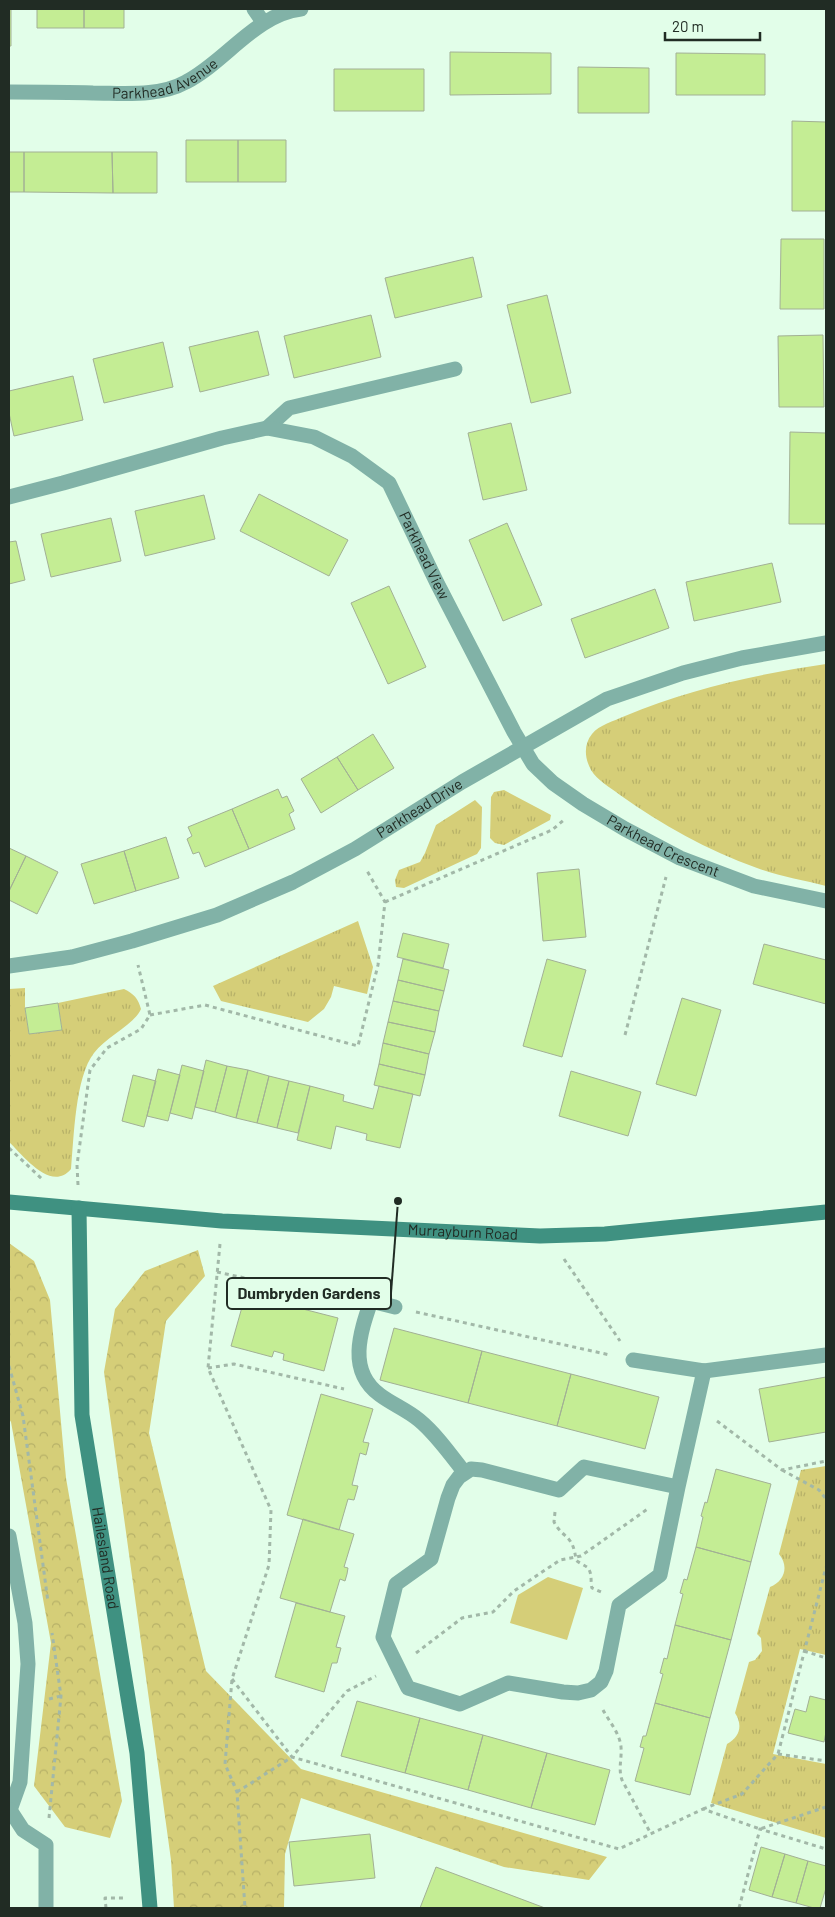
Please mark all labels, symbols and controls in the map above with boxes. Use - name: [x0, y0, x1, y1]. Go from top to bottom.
- scale bar: [665, 10, 760, 42]
- text: 20 m: [672, 17, 704, 35]
- street label: Parkhead Avenue: [112, 54, 221, 101]
- street label: Parkhead View: [396, 508, 454, 602]
- street label: Parkhead Drive: [373, 774, 465, 841]
- street label: Parkhead Crescent: [604, 810, 722, 880]
- street label: Murrayburn Road: [407, 1220, 518, 1243]
- callout: Dumbryden Gardens: [227, 1278, 391, 1309]
- text: Dumbryden Gardens: [237, 1283, 381, 1302]
- street label: Hailesland Road: [89, 1505, 123, 1610]

